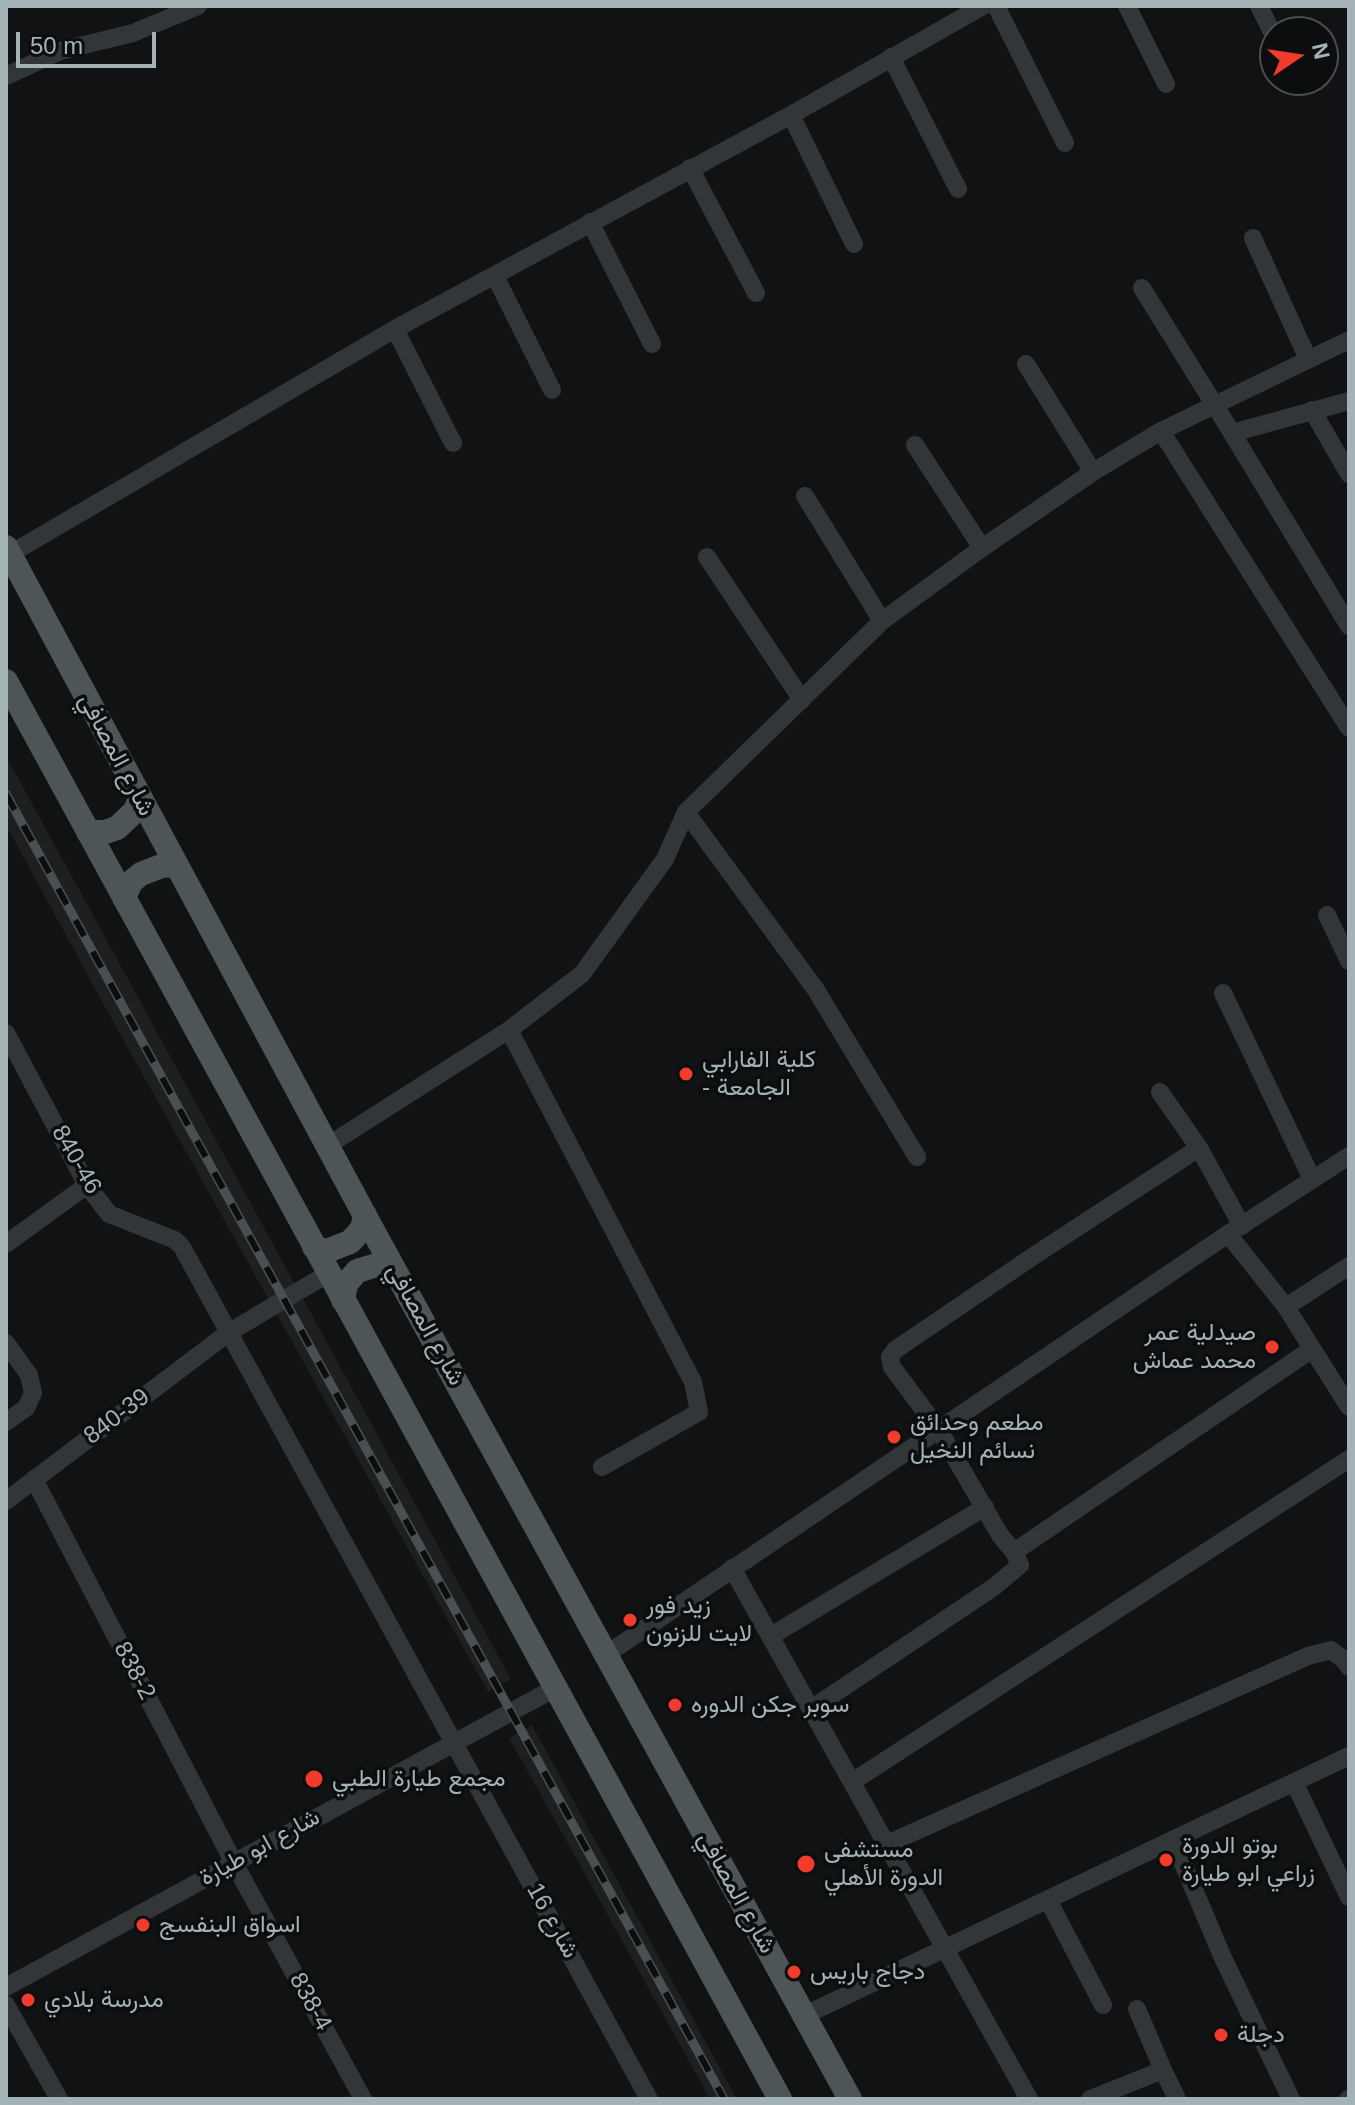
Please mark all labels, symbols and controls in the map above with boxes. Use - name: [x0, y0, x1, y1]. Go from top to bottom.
- scale bar: [20, 16, 160, 66]
- north arrow: [1259, 16, 1339, 96]
- text: 50 m: [30, 32, 83, 59]
- text: N: [1307, 40, 1335, 61]
- street label: شارع المصافي: [72, 689, 160, 821]
- place label: كلية الفارابي - الجامعة: [702, 1046, 816, 1102]
- marker: كلية الفارابي - الجامعة: [677, 1065, 695, 1083]
- street label: 840-46: [45, 1120, 107, 1200]
- street label: شارع المصافي: [380, 1259, 470, 1391]
- place label: صيدلية عمر محمد عماش: [1133, 1319, 1256, 1375]
- marker: صيدلية عمر محمد عماش: [1263, 1338, 1281, 1356]
- street label: 840-39: [78, 1383, 156, 1451]
- place label: مطعم وحدائق نسائم النخيل: [910, 1409, 1044, 1465]
- marker: مطعم وحدائق نسائم النخيل: [885, 1428, 903, 1446]
- place label: زيد فور لايت للزنون: [646, 1592, 752, 1648]
- marker: زيد فور لايت للزنون: [621, 1611, 639, 1629]
- street label: 838-2: [107, 1637, 161, 1705]
- place label: سوبر جكن الدوره: [691, 1691, 849, 1719]
- marker: سوبر جكن الدوره: [666, 1696, 684, 1714]
- place label: مجمع طيارة الطبي: [332, 1765, 506, 1793]
- marker: مجمع طيارة الطبي: [303, 1768, 325, 1790]
- street label: شارع ابو طيارة: [195, 1803, 325, 1893]
- street label: شارع المصافي: [691, 1827, 781, 1959]
- place label: بوتو الدورة زراعي ابو طيارة: [1182, 1832, 1315, 1888]
- place label: مستشفى الدورة الأهلي: [824, 1836, 943, 1892]
- marker: بوتو الدورة زراعي ابو طيارة: [1157, 1851, 1175, 1869]
- marker: مستشفى الدورة الأهلي: [795, 1853, 817, 1875]
- street label: شارع 16: [520, 1878, 584, 1964]
- place label: اسواق البنفسج: [159, 1911, 301, 1939]
- marker: اسواق البنفسج: [134, 1916, 152, 1934]
- place label: دجاج باريس: [810, 1958, 925, 1986]
- marker: دجاج باريس: [785, 1963, 803, 1981]
- street label: 838-4: [283, 1968, 337, 2036]
- place label: مدرسة بلادي: [44, 1986, 164, 2014]
- marker: مدرسة بلادي: [19, 1991, 37, 2009]
- place label: دجلة: [1237, 2021, 1285, 2049]
- marker: دجلة: [1212, 2026, 1230, 2044]

